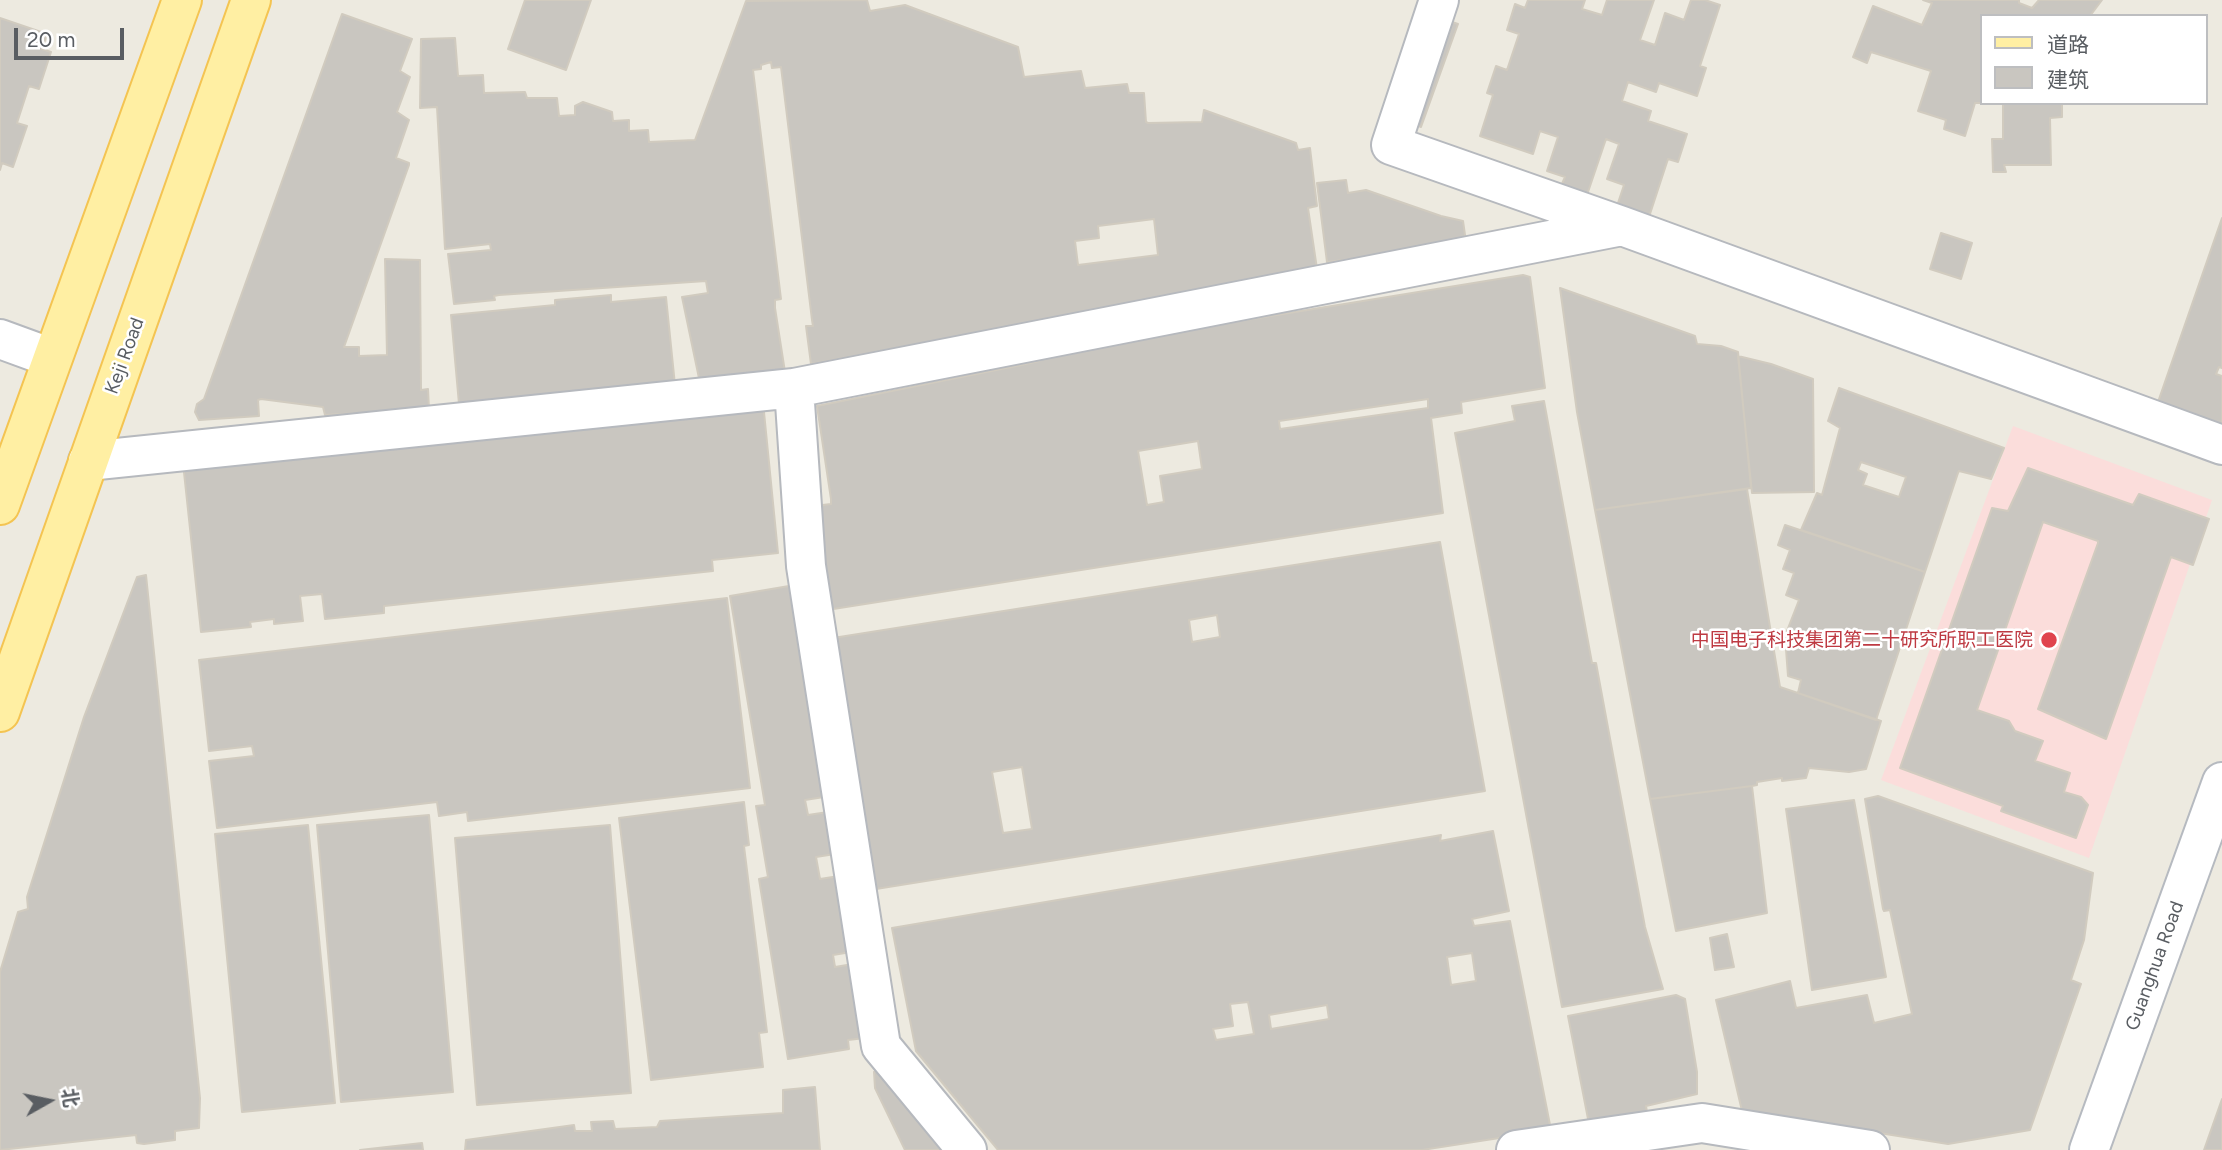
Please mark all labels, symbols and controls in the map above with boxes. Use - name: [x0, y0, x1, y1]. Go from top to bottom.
- scale bar: [18, 14, 128, 58]
- legend: [1980, 14, 2208, 105]
- text: 20 m: [27, 27, 75, 52]
- text: 道路: [2047, 32, 2089, 57]
- text: 建筑: [2047, 67, 2089, 92]
- street label: Keji Road: [101, 315, 149, 397]
- place label: 中国电子科技集团第二十研究所职工医院: [1691, 629, 2033, 651]
- marker: 中国电子科技集团第二十研究所职工医院: [2039, 630, 2059, 650]
- street label: Guanghua Road: [2121, 898, 2189, 1034]
- north arrow: [14, 1066, 84, 1136]
- text: 北: [57, 1086, 83, 1109]

